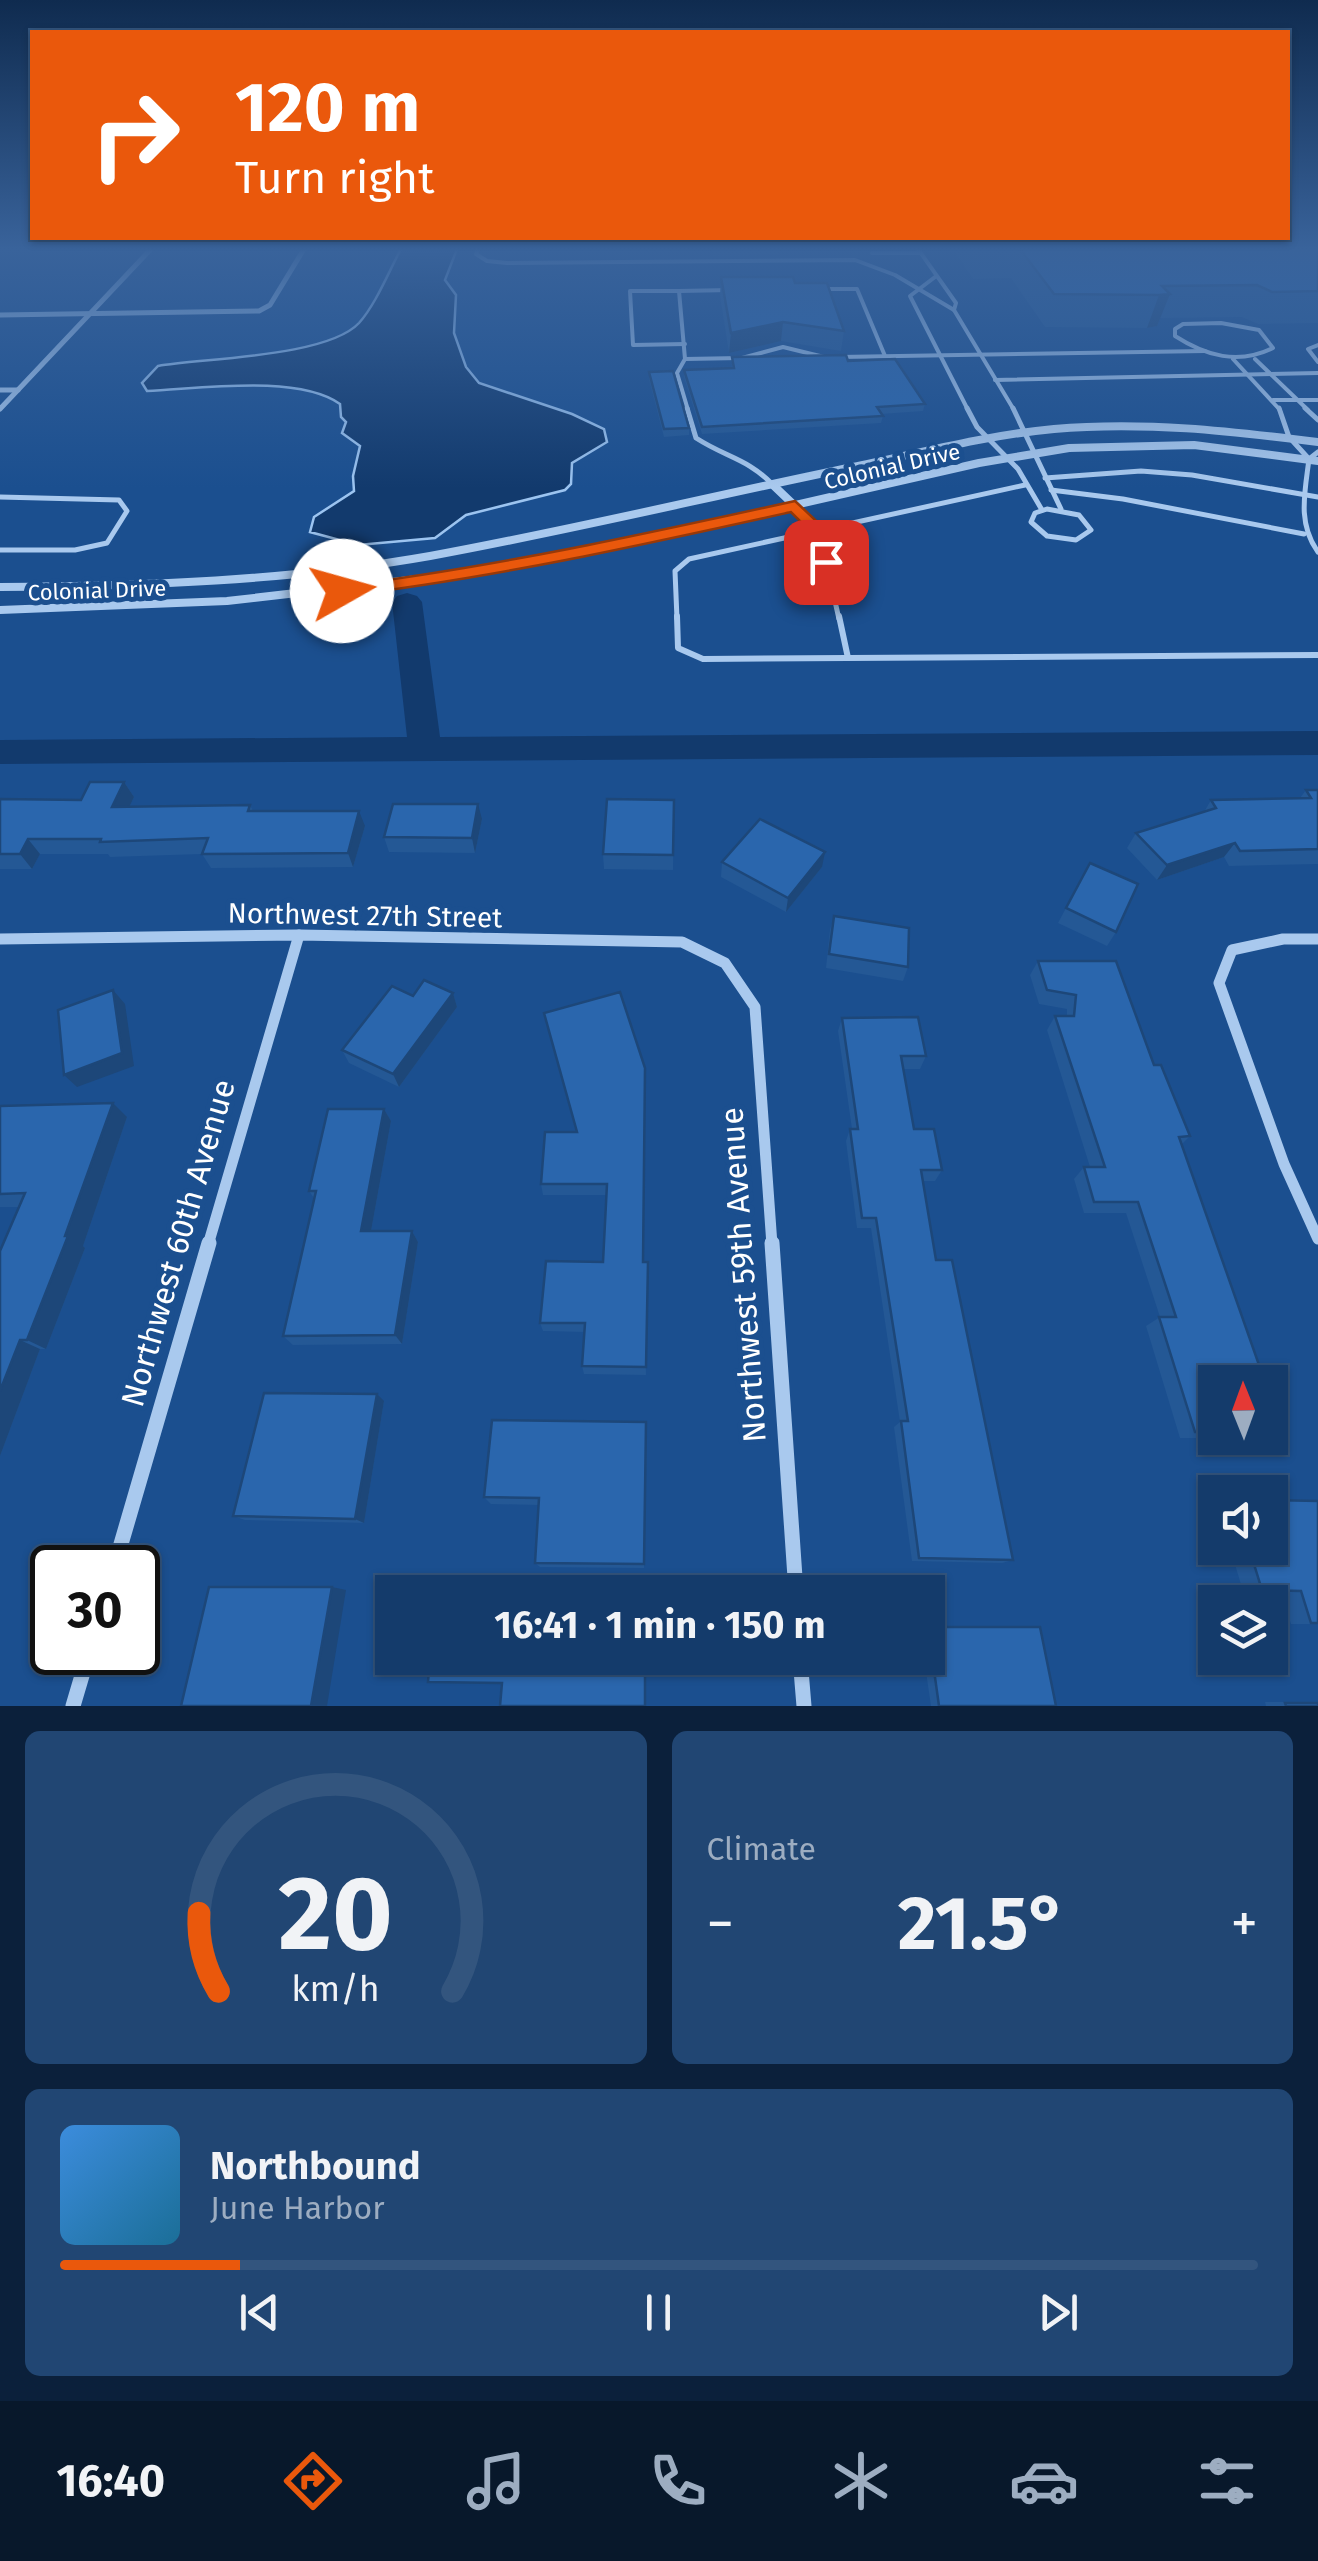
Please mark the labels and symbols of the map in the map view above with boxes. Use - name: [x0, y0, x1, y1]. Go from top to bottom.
- street label: Colonial Drive: [822, 438, 963, 495]
- pin: [784, 520, 869, 605]
- position arrow: [290, 539, 394, 643]
- street label: Colonial Drive: [27, 575, 167, 606]
- street label: Northwest 27th Street: [227, 897, 503, 934]
- street label: Northwest 60th Avenue: [113, 1075, 243, 1411]
- street label: Northwest 59th Avenue: [712, 1106, 774, 1444]
- north arrow: [1198, 1365, 1288, 1455]
- speed limit sign: 30: [30, 1545, 160, 1675]

